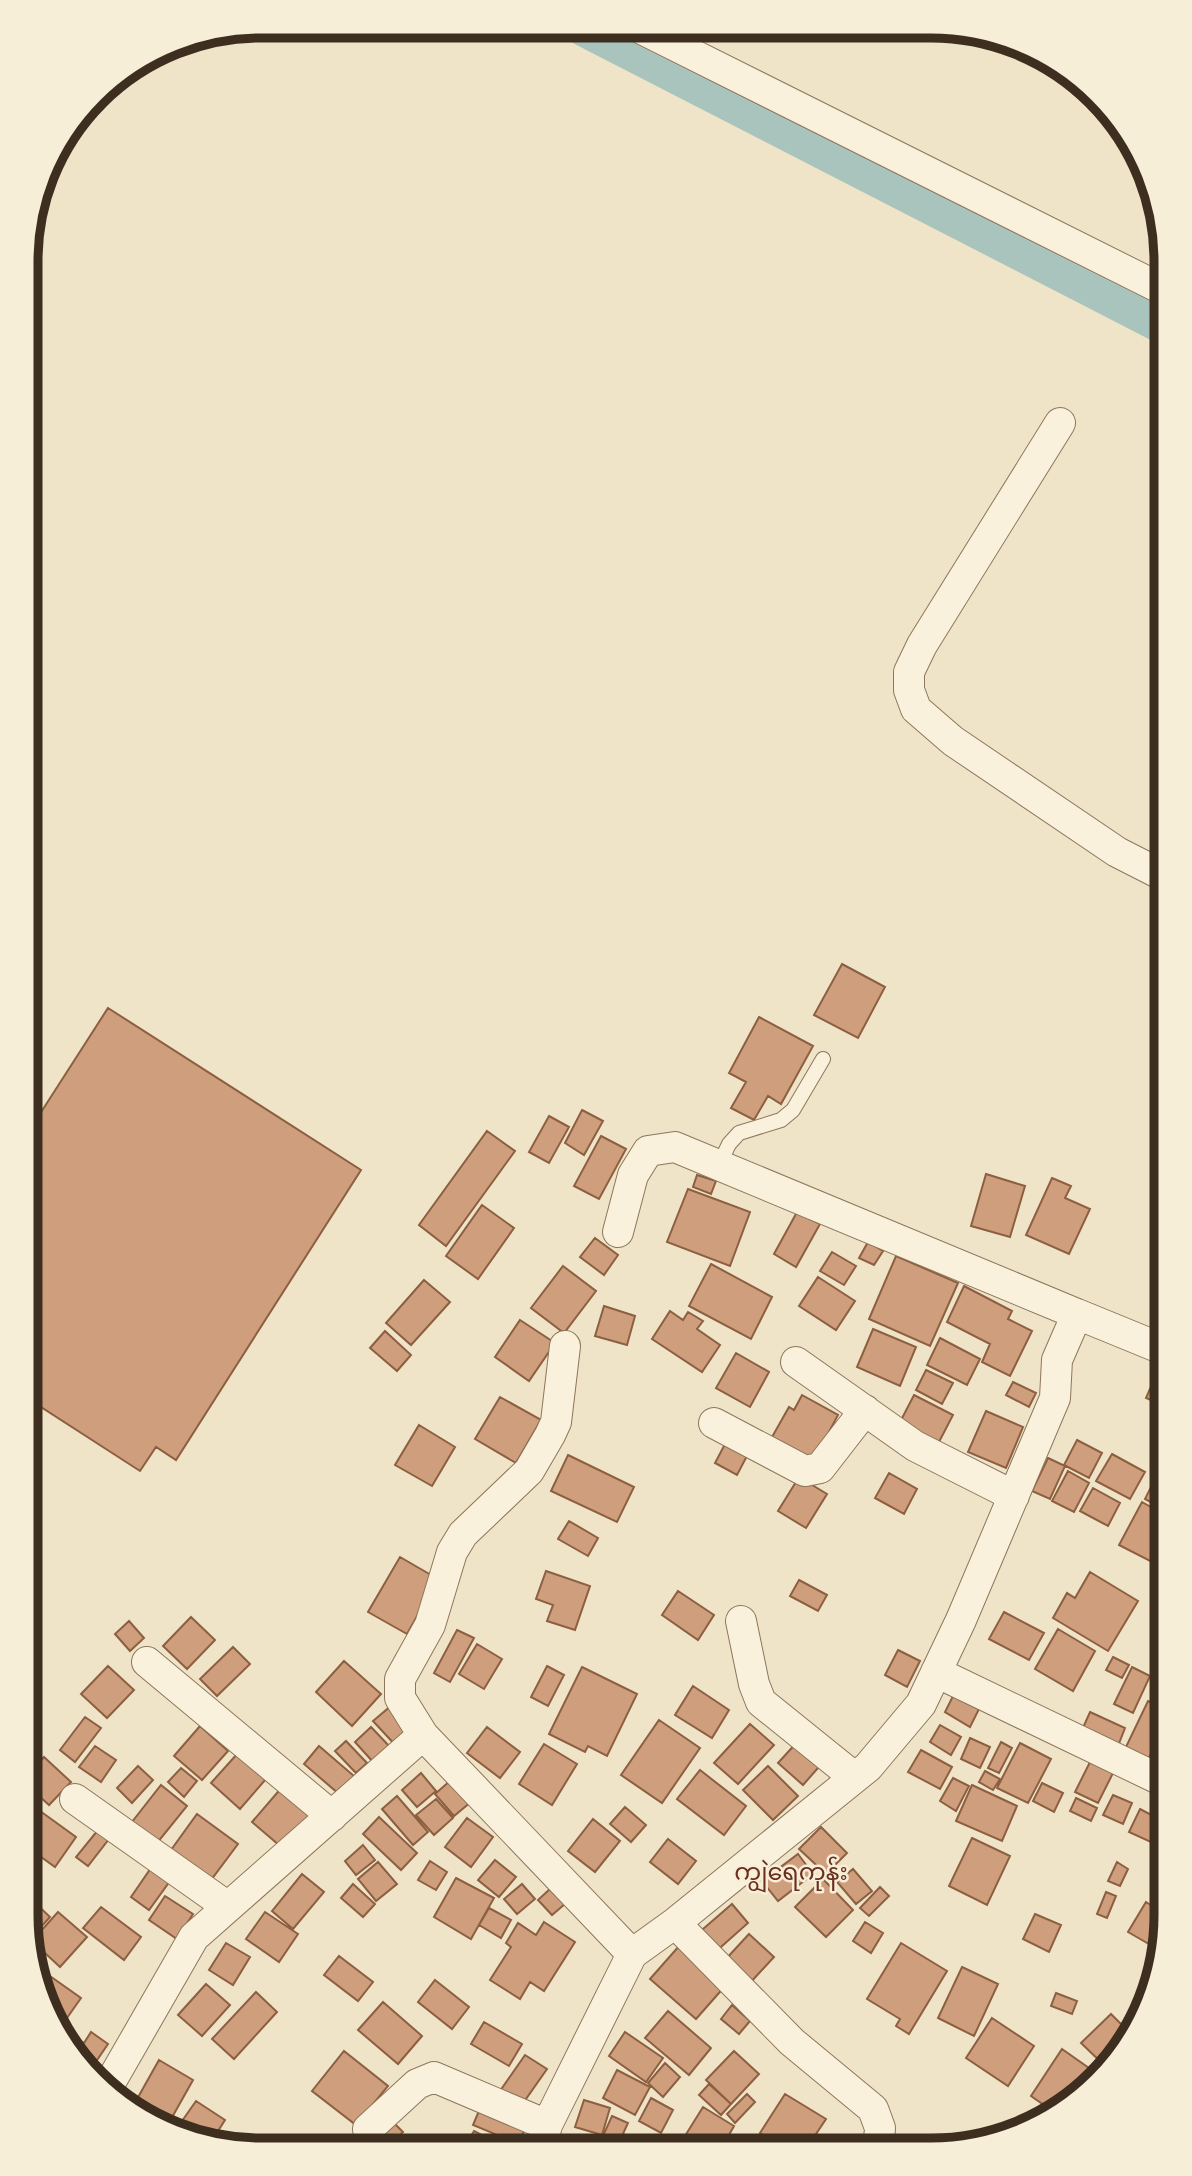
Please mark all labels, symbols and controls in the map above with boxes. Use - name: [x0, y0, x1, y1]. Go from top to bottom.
- district label: ကျွဲရေကုန်း: [734, 1856, 848, 1893]

